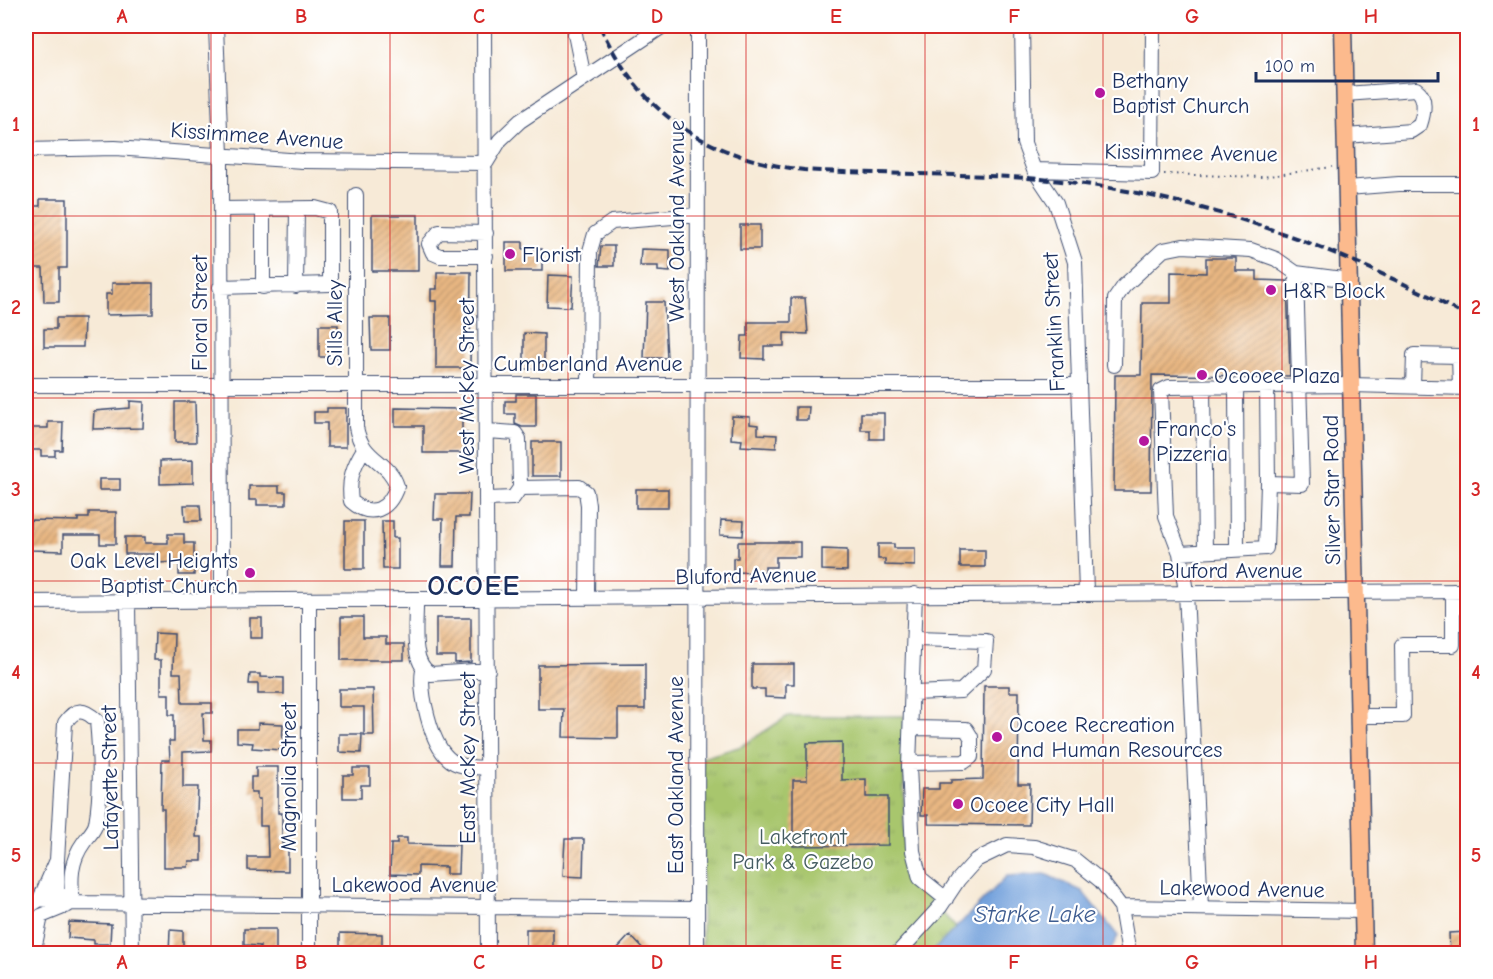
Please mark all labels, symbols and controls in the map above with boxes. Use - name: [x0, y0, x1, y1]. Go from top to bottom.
- text: A: [116, 5, 128, 28]
- text: B: [295, 5, 307, 28]
- text: C: [473, 5, 485, 28]
- text: D: [651, 5, 663, 28]
- text: E: [830, 5, 842, 28]
- text: F: [1008, 5, 1020, 28]
- text: G: [1185, 5, 1199, 28]
- text: H: [1364, 5, 1378, 28]
- scale bar: [1256, 45, 1438, 83]
- text: 100 m: [1265, 56, 1315, 77]
- place label: Bethany Baptist Church: [1112, 68, 1250, 119]
- marker: Bethany Baptist Church: [1093, 86, 1107, 100]
- text: 1: [12, 113, 20, 136]
- text: 1: [1472, 113, 1480, 136]
- street label: Kissimmee Avenue: [170, 117, 344, 155]
- street label: West Oakland Avenue: [664, 120, 690, 322]
- street label: Kissimmee Avenue: [1104, 138, 1278, 168]
- place label: Florist: [522, 242, 581, 268]
- marker: Florist: [503, 247, 517, 261]
- street label: Franklin Street: [1037, 251, 1071, 392]
- street label: Floral Street: [187, 254, 213, 371]
- place label: H&R Block: [1283, 278, 1385, 304]
- street label: Sills Alley: [322, 280, 348, 366]
- marker: H&R Block: [1264, 283, 1278, 297]
- text: 2: [11, 296, 21, 319]
- text: 2: [1471, 296, 1481, 319]
- street label: West McKey Street: [454, 297, 480, 474]
- street label: Cumberland Avenue: [494, 351, 682, 377]
- place label: Ocooee Plaza: [1214, 363, 1340, 389]
- marker: Ocooee Plaza: [1195, 368, 1209, 382]
- street label: Silver Star Road: [1318, 414, 1346, 565]
- place label: Franco's Pizzeria: [1156, 416, 1236, 467]
- marker: Franco's Pizzeria: [1137, 434, 1151, 448]
- text: 3: [11, 478, 21, 501]
- text: 3: [1471, 478, 1481, 501]
- place label: Oak Level Heights Baptist Church: [70, 548, 238, 599]
- street label: Bluford Avenue: [1161, 558, 1303, 584]
- street label: Bluford Avenue: [675, 562, 817, 590]
- marker: Oak Level Heights Baptist Church: [243, 566, 257, 580]
- district label: OCOEE: [427, 570, 521, 602]
- text: 4: [11, 661, 21, 684]
- text: 4: [1471, 661, 1481, 684]
- street label: East McKey Street: [455, 671, 481, 844]
- street label: East Oakland Avenue: [663, 676, 689, 874]
- street label: Magnolia Street: [276, 702, 302, 851]
- street label: Lafayette Street: [96, 705, 124, 851]
- place label: Ocoee Recreation and Human Resources: [1009, 712, 1222, 763]
- marker: Ocoee Recreation and Human Resources: [990, 730, 1004, 744]
- place label: Ocoee City Hall: [970, 792, 1115, 818]
- marker: Ocoee City Hall: [951, 797, 965, 811]
- park label: Lakefront Park & Gazebo: [732, 824, 874, 875]
- text: 5: [11, 844, 21, 867]
- text: 5: [1471, 844, 1481, 867]
- street label: Lakewood Avenue: [331, 872, 497, 898]
- street label: Lakewood Avenue: [1159, 875, 1325, 903]
- water label: Starke Lake: [974, 900, 1096, 928]
- text: A: [116, 951, 128, 974]
- text: B: [295, 951, 307, 974]
- text: C: [473, 951, 485, 974]
- text: D: [651, 951, 663, 974]
- text: E: [830, 951, 842, 974]
- text: F: [1008, 951, 1020, 974]
- text: G: [1185, 951, 1199, 974]
- text: H: [1364, 951, 1378, 974]

